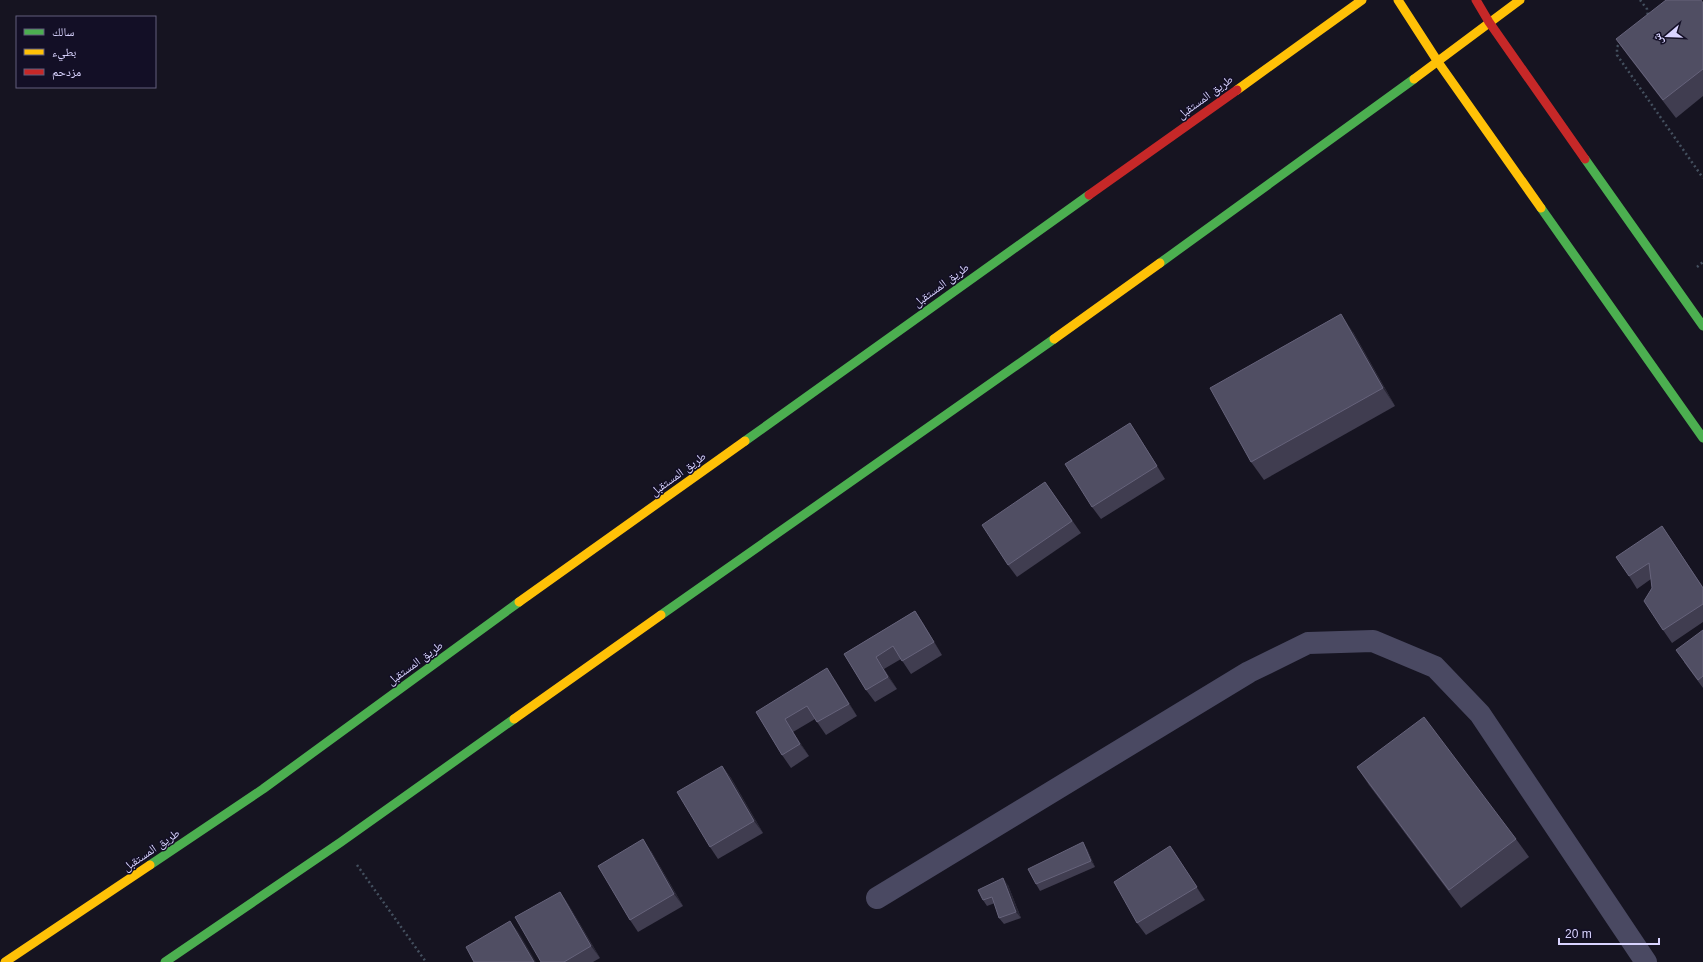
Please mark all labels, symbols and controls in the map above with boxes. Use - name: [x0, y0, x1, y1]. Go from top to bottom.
- legend: [16, 16, 156, 88]
- north arrow: [1647, 16, 1687, 56]
- text: سالك: [52, 25, 74, 39]
- text: ش: [1650, 31, 1667, 47]
- text: بطيء: [52, 45, 76, 62]
- text: مزدحم: [52, 65, 81, 80]
- street label: طريق المستقبل: [1174, 72, 1236, 122]
- street label: طريق المستقبل: [910, 260, 972, 310]
- street label: طريق المستقبل: [647, 449, 709, 499]
- street label: طريق المستقبل: [384, 638, 446, 688]
- street label: طريق المستقبل: [120, 826, 182, 875]
- scale bar: [1559, 920, 1659, 946]
- text: 20 m: [1565, 927, 1592, 941]

